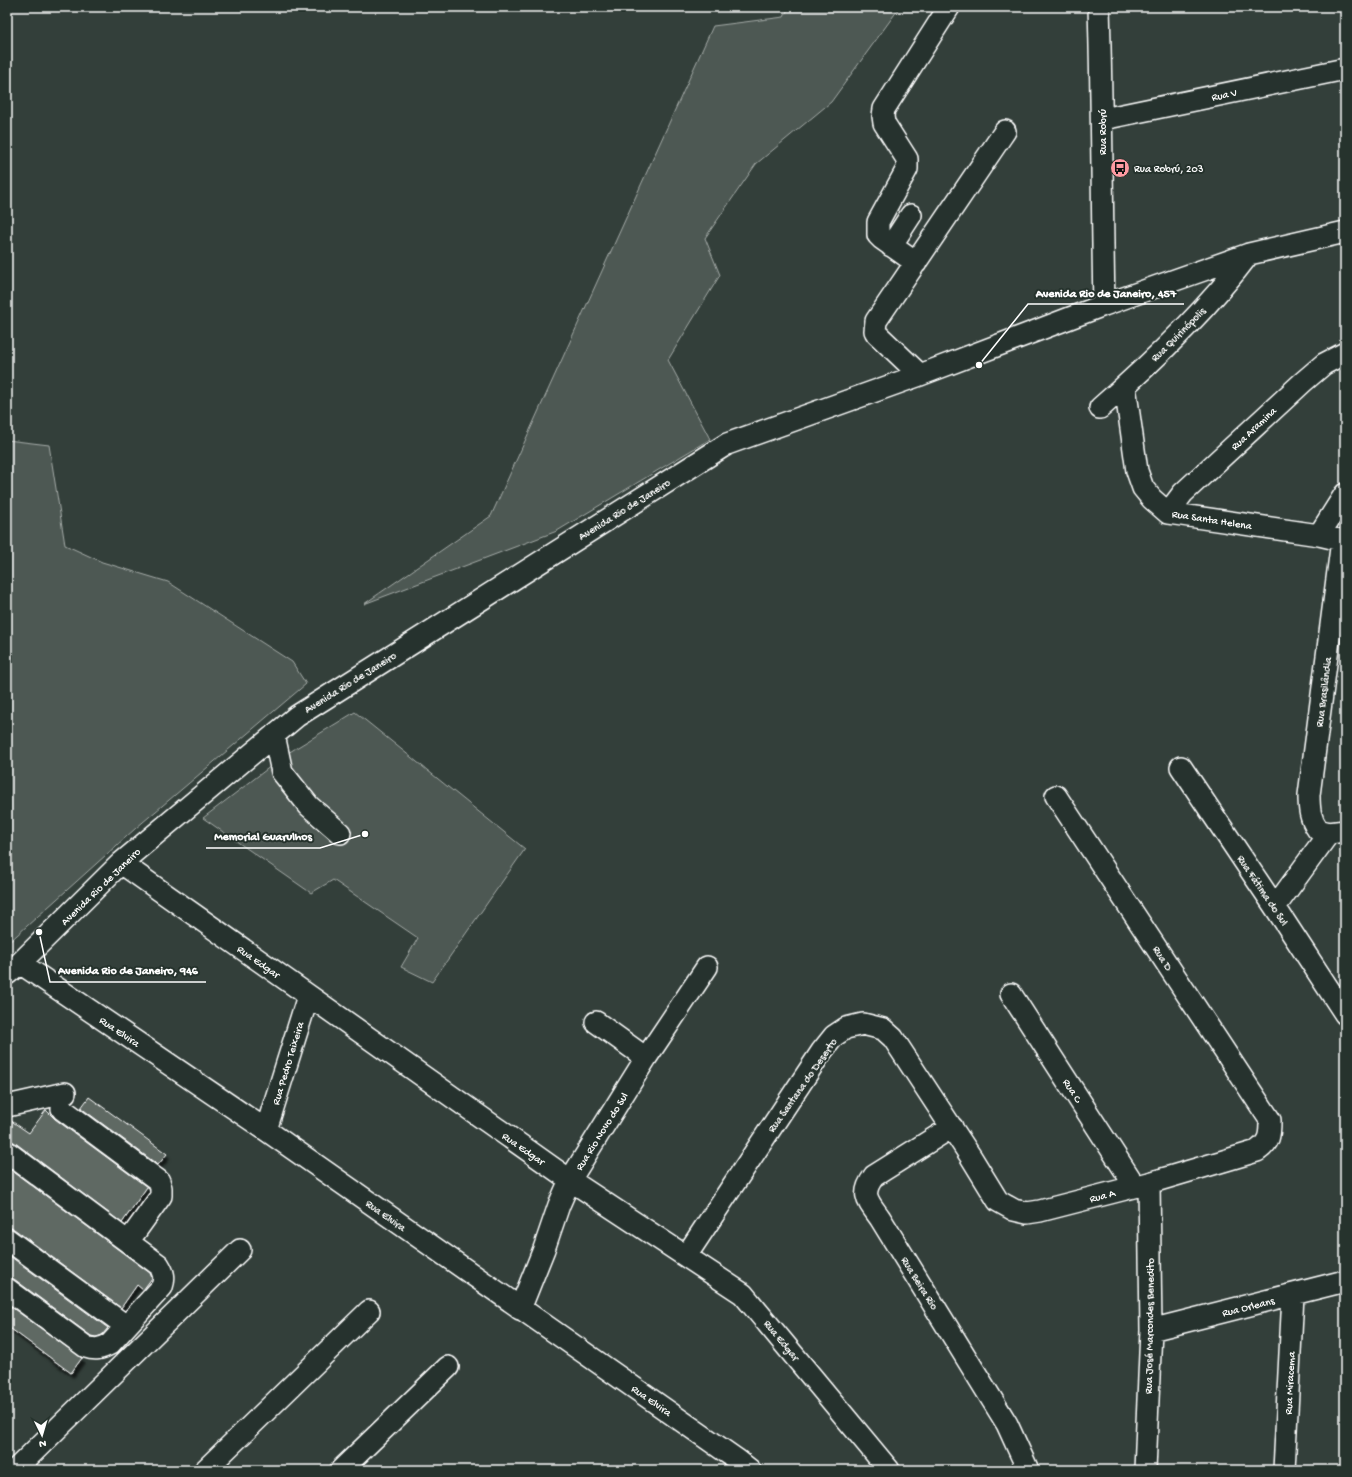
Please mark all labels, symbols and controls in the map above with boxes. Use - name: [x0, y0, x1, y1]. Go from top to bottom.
- street label: Rua V: [1211, 87, 1238, 105]
- street label: Rua Robrú: [1098, 109, 1110, 155]
- bus stop icon: Rua Robrú, 203: [1109, 157, 1131, 179]
- place label: Rua Robrú, 203: [1134, 164, 1204, 176]
- callout: Avenida Rio de Janeiro, 457: [1028, 280, 1184, 304]
- text: Avenida Rio de Janeiro, 457: [1035, 288, 1177, 302]
- street label: Rua Quirinópolis: [1150, 305, 1210, 365]
- street label: Rua Aramina: [1229, 405, 1280, 454]
- street label: Avenida Rio de Janeiro: [577, 477, 673, 544]
- street label: Rua Santa Helena: [1171, 509, 1253, 533]
- street label: Avenida Rio de Janeiro: [303, 650, 399, 717]
- street label: Rua Brasilândia: [1315, 656, 1335, 728]
- callout: Memorial Guarulhos: [206, 824, 320, 848]
- text: Memorial Guarulhos: [214, 831, 312, 845]
- street label: Avenida Rio de Janeiro: [59, 846, 144, 929]
- street label: Rua Fátima do Sul: [1233, 854, 1290, 929]
- street label: Rua Edgar: [234, 944, 282, 982]
- street label: Rua D: [1149, 945, 1174, 974]
- callout: Avenida Rio de Janeiro, 946: [50, 958, 206, 982]
- text: Avenida Rio de Janeiro, 946: [57, 965, 199, 979]
- street label: Rua Elvira: [96, 1015, 142, 1051]
- street label: Rua Pedro Teixeira: [271, 1020, 308, 1107]
- street label: Rua Santana do Deserto: [767, 1037, 841, 1135]
- street label: Rua C: [1059, 1077, 1084, 1106]
- street label: Rua Rio Novo do Sul: [574, 1090, 632, 1173]
- street label: Rua Edgar: [499, 1131, 547, 1169]
- street label: Rua A: [1088, 1188, 1117, 1206]
- street label: Rua Elvira: [363, 1198, 408, 1235]
- street label: Rua Beira Rio: [897, 1256, 939, 1313]
- street label: Rua José Marcondes Benedito: [1144, 1258, 1158, 1394]
- street label: Rua Orleans: [1221, 1295, 1277, 1320]
- street label: Rua Edgar: [760, 1319, 802, 1365]
- street label: Rua Miracema: [1283, 1350, 1299, 1415]
- street label: Rua Elvira: [629, 1383, 674, 1420]
- north arrow: [22, 1415, 62, 1455]
- text: N: [39, 1437, 47, 1449]

